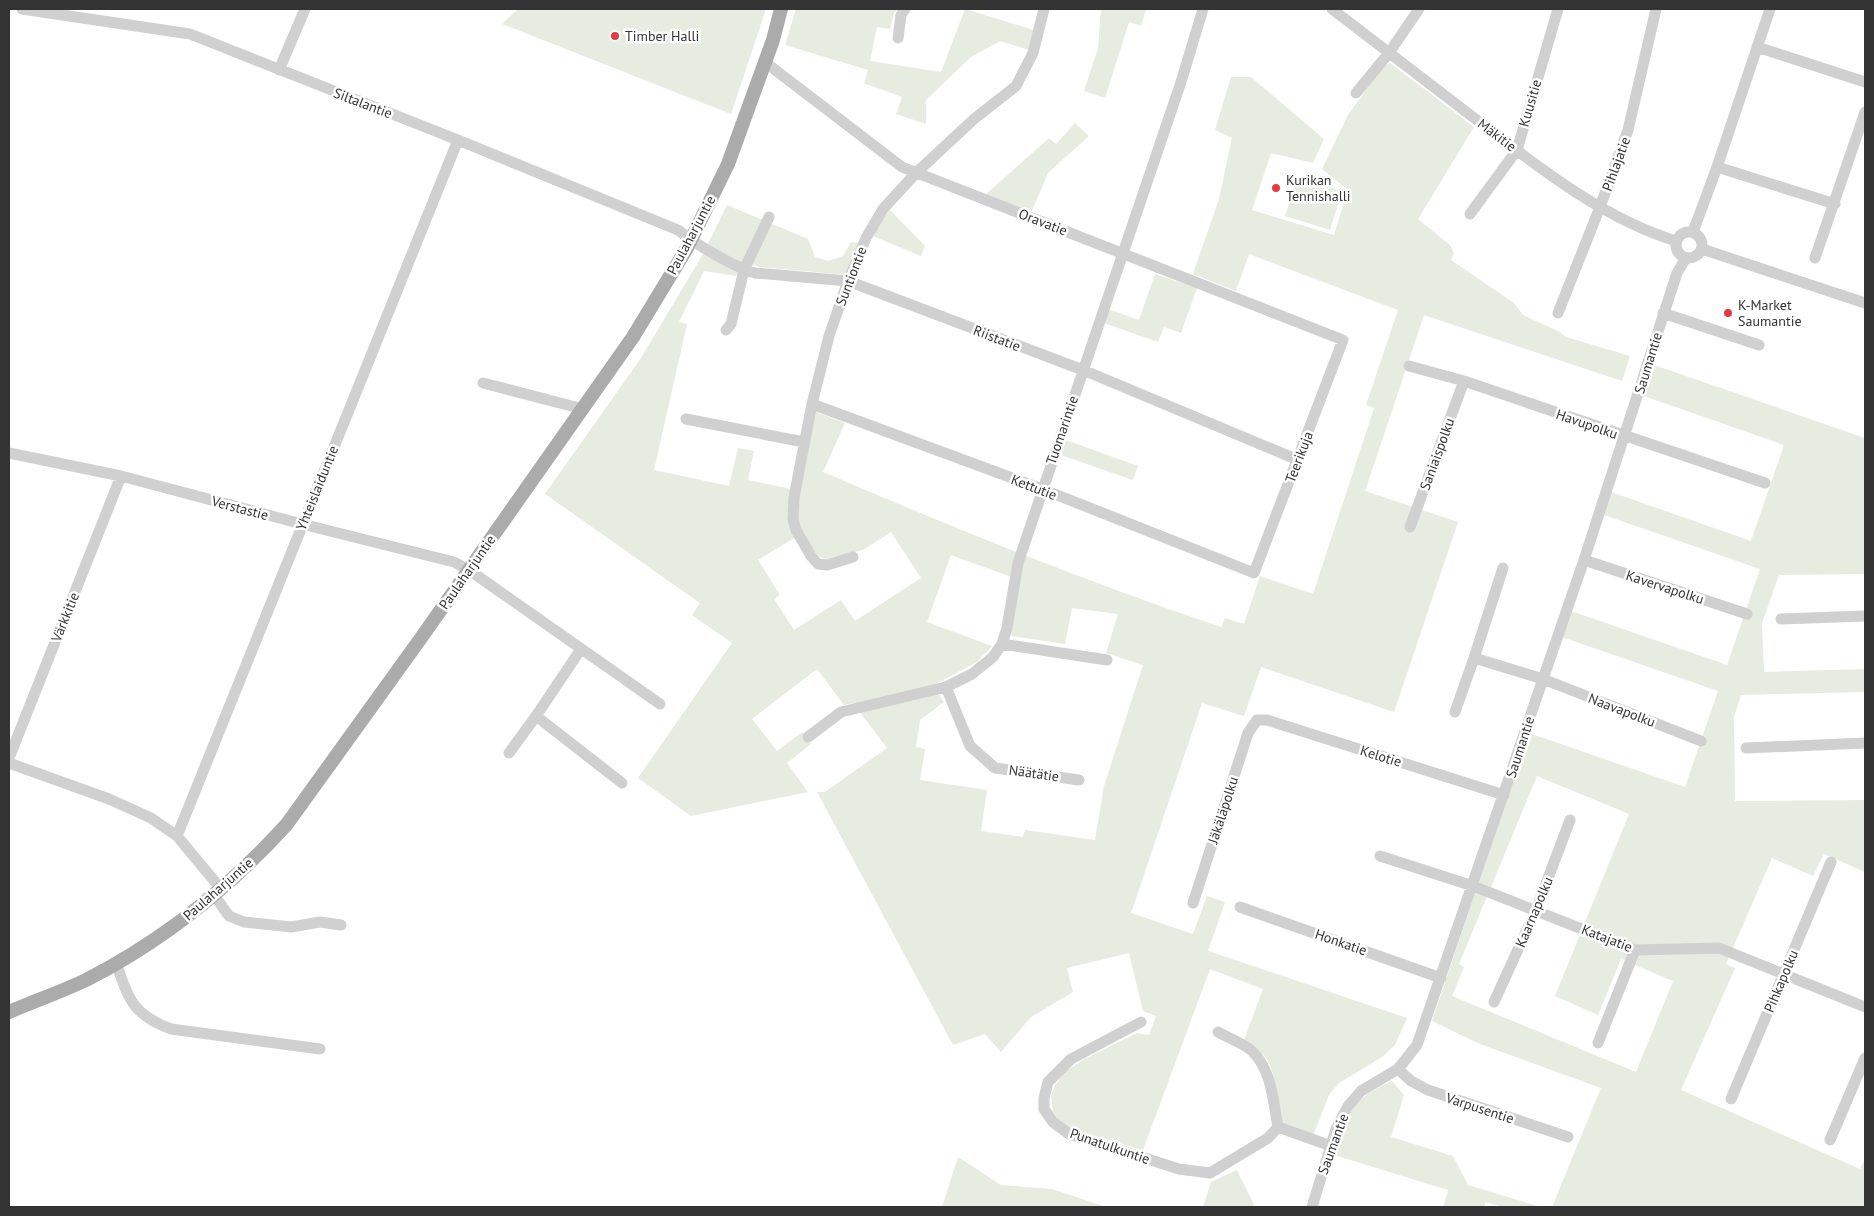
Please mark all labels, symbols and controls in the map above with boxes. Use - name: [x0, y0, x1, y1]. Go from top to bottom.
- place label: Timber Halli: [625, 27, 699, 45]
- marker: Timber Halli: [609, 30, 621, 42]
- street label: Kuusitie: [1515, 77, 1545, 129]
- street label: Siltalantie: [331, 84, 395, 122]
- street label: Mäkitie: [1474, 115, 1520, 155]
- street label: Pihlajatie: [1598, 134, 1634, 194]
- place label: Kurikan Tennishalli: [1286, 171, 1351, 205]
- marker: Kurikan Tennishalli: [1270, 182, 1282, 194]
- street label: Paulaharjuntie: [663, 192, 719, 278]
- street label: Oravatie: [1016, 205, 1070, 239]
- street label: Suntiontie: [832, 244, 870, 308]
- place label: K-Market Saumantie: [1738, 296, 1802, 330]
- marker: K-Market Saumantie: [1722, 307, 1734, 319]
- street label: Riistatie: [971, 321, 1023, 355]
- street label: Saumantie: [1630, 330, 1666, 396]
- street label: Tuomarintie: [1042, 393, 1082, 467]
- street label: Havupolku: [1554, 405, 1620, 443]
- street label: Saniaispolku: [1416, 415, 1458, 493]
- street label: Teerikuja: [1281, 429, 1317, 485]
- street label: Yhteislaiduntie: [292, 443, 342, 533]
- street label: Kettutie: [1009, 470, 1059, 504]
- street label: Verstastie: [209, 492, 270, 524]
- street label: Paulaharjuntie: [435, 531, 499, 613]
- street label: Kavervapolku: [1624, 566, 1706, 608]
- street label: Värkkitie: [47, 590, 83, 645]
- street label: Naavapolku: [1586, 689, 1658, 731]
- street label: Saumantie: [1502, 714, 1538, 780]
- street label: Kelotie: [1358, 741, 1404, 771]
- street label: Näätätie: [1008, 761, 1060, 785]
- street label: Jäkäläpolku: [1203, 774, 1242, 847]
- street label: Paulaharjuntie: [179, 854, 257, 924]
- street label: Kaarnapolku: [1511, 874, 1557, 950]
- street label: Katajatie: [1579, 920, 1635, 956]
- street label: Honkatie: [1313, 925, 1369, 959]
- street label: Pihkapolku: [1760, 947, 1802, 1015]
- street label: Varpusentie: [1443, 1088, 1516, 1127]
- street label: Saumantie: [1314, 1111, 1352, 1177]
- street label: Punatulkuntie: [1068, 1124, 1152, 1168]

